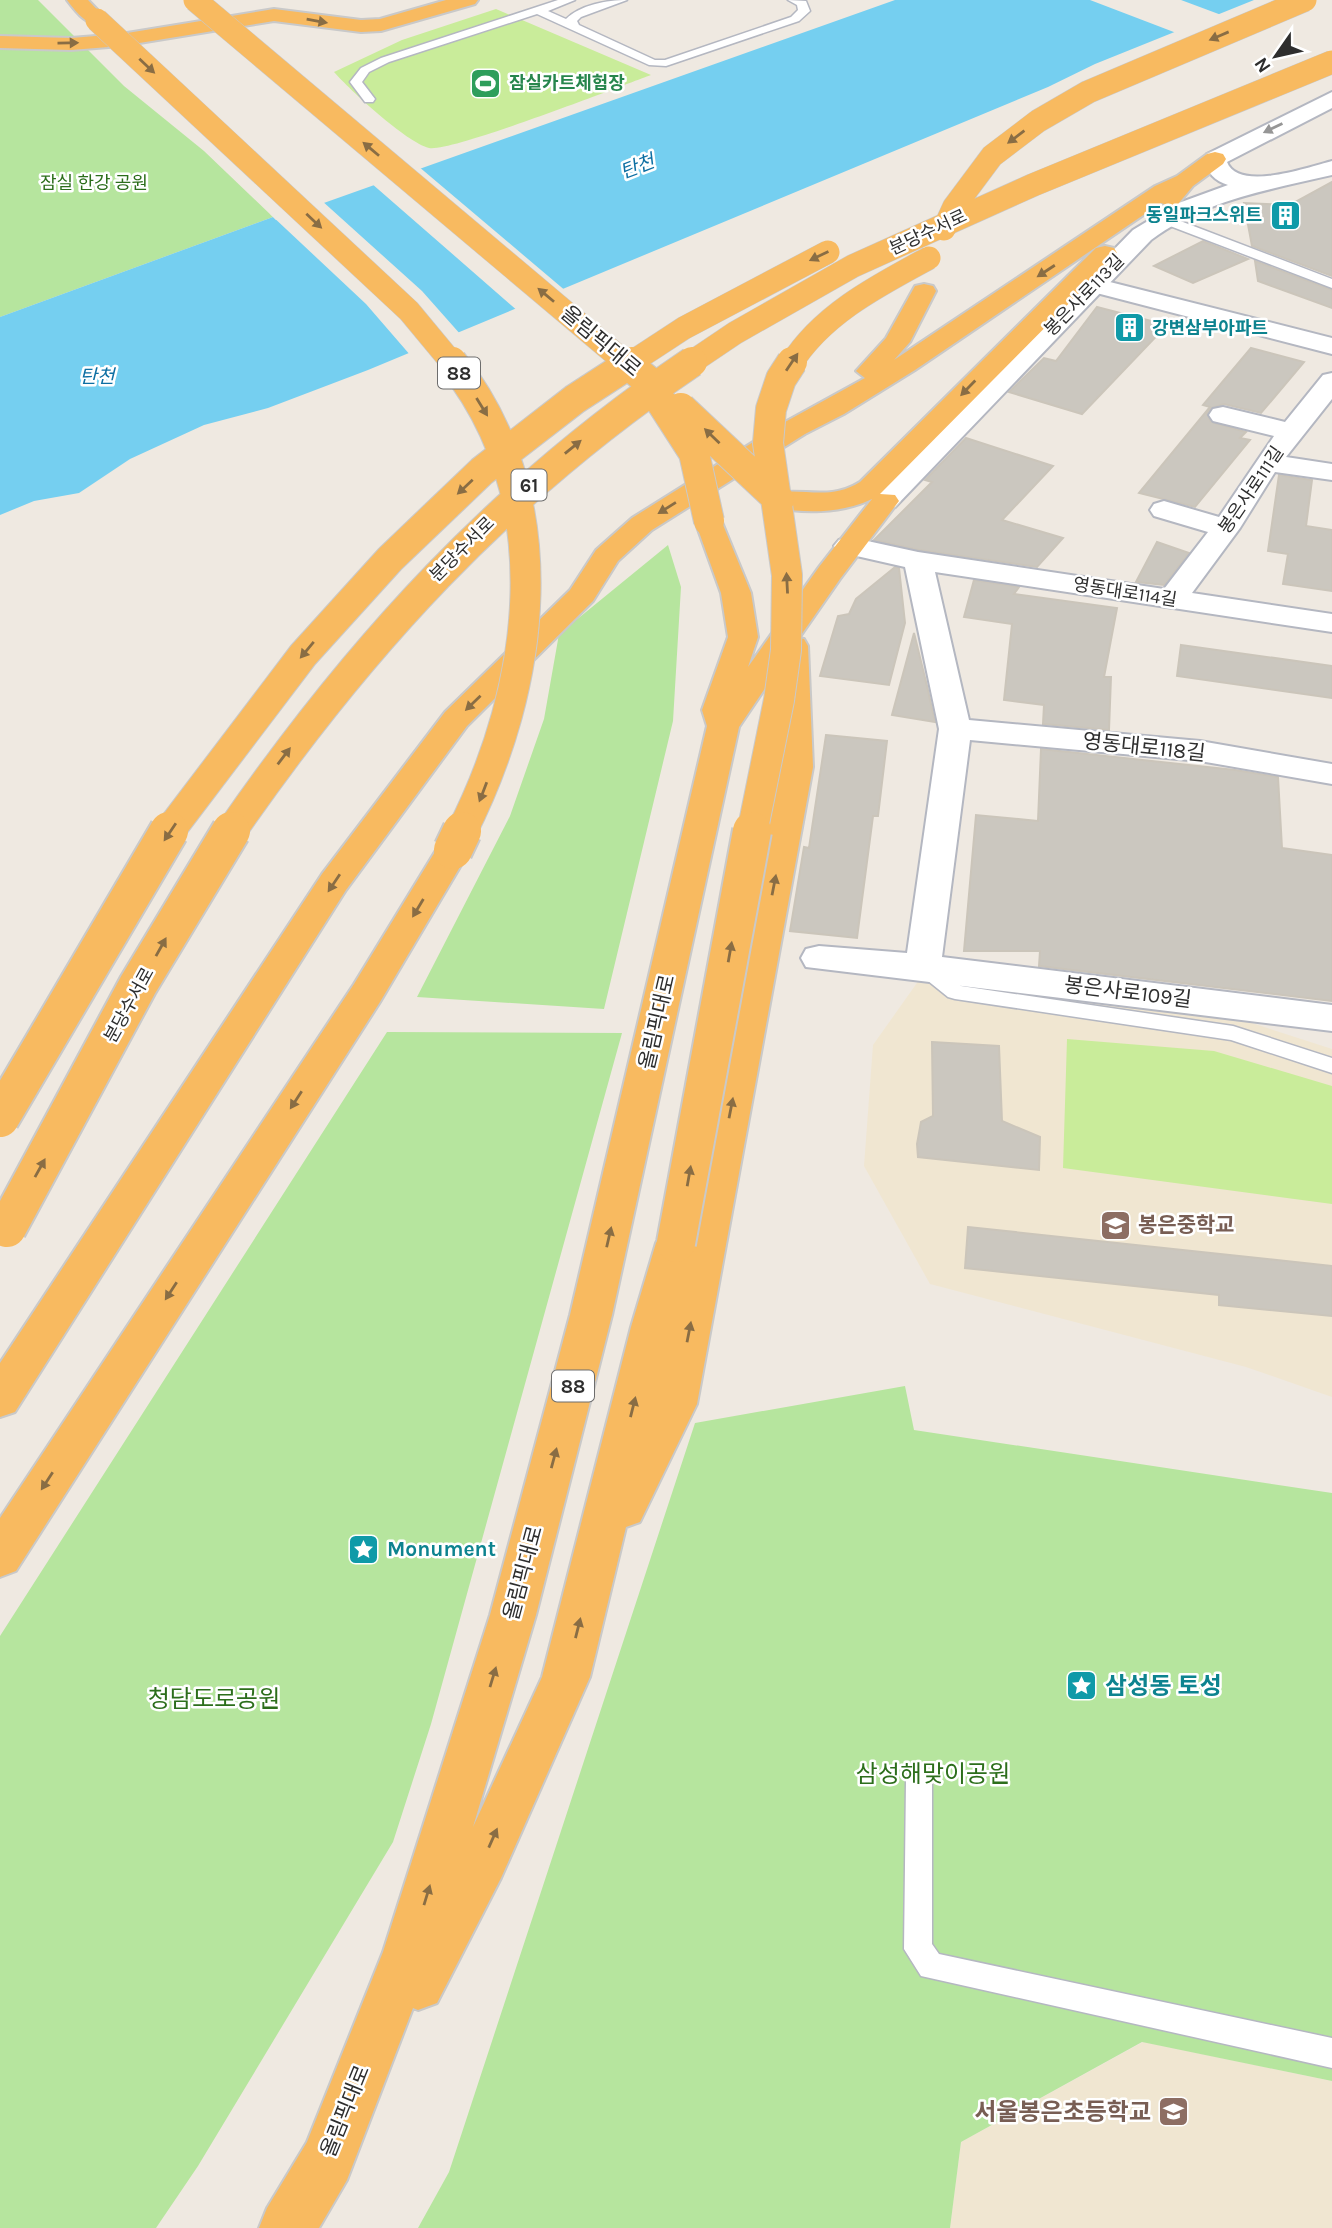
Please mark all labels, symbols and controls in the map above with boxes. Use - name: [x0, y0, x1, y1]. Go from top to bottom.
- one-way arrow: [306, 16, 328, 27]
- north arrow: [1241, 21, 1311, 91]
- one-way arrow: [1209, 31, 1230, 42]
- one-way arrow: [57, 38, 79, 49]
- text: N: [1250, 53, 1276, 77]
- one-way arrow: [138, 58, 155, 74]
- sports icon: 잠실카트체험장: [469, 66, 503, 100]
- place label: 잠실카트체험장: [509, 72, 625, 94]
- one-way arrow: [1263, 123, 1283, 134]
- one-way arrow: [1007, 129, 1025, 143]
- one-way arrow: [363, 142, 380, 157]
- water label: 탄천: [617, 150, 659, 183]
- park label: 잠실 한강 공원: [40, 172, 148, 194]
- building icon: 동일파크스위트: [1268, 198, 1302, 232]
- place label: 동일파크스위트: [1146, 204, 1262, 226]
- street label: 분당수서로: [886, 205, 970, 259]
- one-way arrow: [305, 213, 323, 229]
- street label: 봉은사로113길: [1040, 249, 1128, 341]
- one-way arrow: [809, 251, 829, 262]
- one-way arrow: [1037, 264, 1055, 278]
- one-way arrow: [537, 288, 554, 303]
- street label: 올림픽대로: [556, 301, 646, 381]
- building icon: 강변삼부아파트: [1112, 311, 1146, 345]
- place label: 강변삼부아파트: [1152, 317, 1268, 339]
- one-way arrow: [785, 353, 798, 372]
- road number: 88: [438, 358, 480, 388]
- water label: 탄천: [80, 366, 116, 388]
- one-way arrow: [961, 379, 977, 396]
- one-way arrow: [475, 398, 488, 417]
- one-way arrow: [704, 428, 721, 444]
- one-way arrow: [563, 440, 581, 455]
- street label: 봉은사로111길: [1214, 442, 1288, 538]
- road number: 61: [512, 470, 546, 500]
- one-way arrow: [456, 479, 474, 495]
- one-way arrow: [657, 502, 676, 515]
- street label: 분당수서로: [425, 512, 499, 586]
- one-way arrow: [781, 572, 792, 594]
- street label: 영동대로114길: [1072, 573, 1178, 611]
- one-way arrow: [300, 642, 315, 659]
- one-way arrow: [464, 694, 481, 711]
- street label: 영동대로118길: [1081, 729, 1207, 765]
- one-way arrow: [277, 747, 291, 765]
- one-way arrow: [478, 781, 489, 802]
- one-way arrow: [163, 822, 176, 841]
- one-way arrow: [328, 873, 341, 892]
- one-way arrow: [769, 874, 780, 896]
- one-way arrow: [411, 899, 424, 918]
- one-way arrow: [155, 937, 167, 957]
- one-way arrow: [725, 941, 736, 963]
- street label: 분당수서로: [99, 963, 159, 1047]
- street label: 올림픽대로: [634, 972, 680, 1072]
- street label: 봉은사로109길: [1063, 972, 1193, 1012]
- one-way arrow: [290, 1091, 303, 1110]
- one-way arrow: [726, 1097, 737, 1119]
- one-way arrow: [34, 1158, 46, 1178]
- one-way arrow: [684, 1165, 695, 1187]
- school or university icon: 봉은중학교: [1098, 1208, 1132, 1242]
- place label: 봉은중학교: [1138, 1213, 1235, 1237]
- one-way arrow: [603, 1226, 614, 1248]
- one-way arrow: [165, 1281, 178, 1300]
- one-way arrow: [683, 1321, 694, 1343]
- road number: 88: [552, 1370, 594, 1402]
- one-way arrow: [627, 1396, 638, 1418]
- one-way arrow: [549, 1447, 560, 1469]
- one-way arrow: [40, 1472, 53, 1491]
- street label: 올림픽대로: [499, 1523, 547, 1623]
- place icon: Monument: [347, 1532, 381, 1566]
- place label: Monument: [387, 1537, 496, 1561]
- one-way arrow: [573, 1616, 584, 1638]
- one-way arrow: [489, 1667, 499, 1688]
- place icon: 삼성동 토성: [1065, 1669, 1099, 1703]
- place label: 삼성동 토성: [1105, 1672, 1221, 1700]
- park label: 청담도로공원: [148, 1685, 280, 1713]
- park label: 삼성해맞이공원: [856, 1760, 1010, 1788]
- one-way arrow: [487, 1828, 499, 1848]
- one-way arrow: [422, 1884, 433, 1905]
- street label: 올림픽대로: [316, 2062, 374, 2160]
- school or university icon: 서울봉은초등학교: [1157, 2095, 1191, 2129]
- place label: 서울봉은초등학교: [974, 2098, 1151, 2126]

